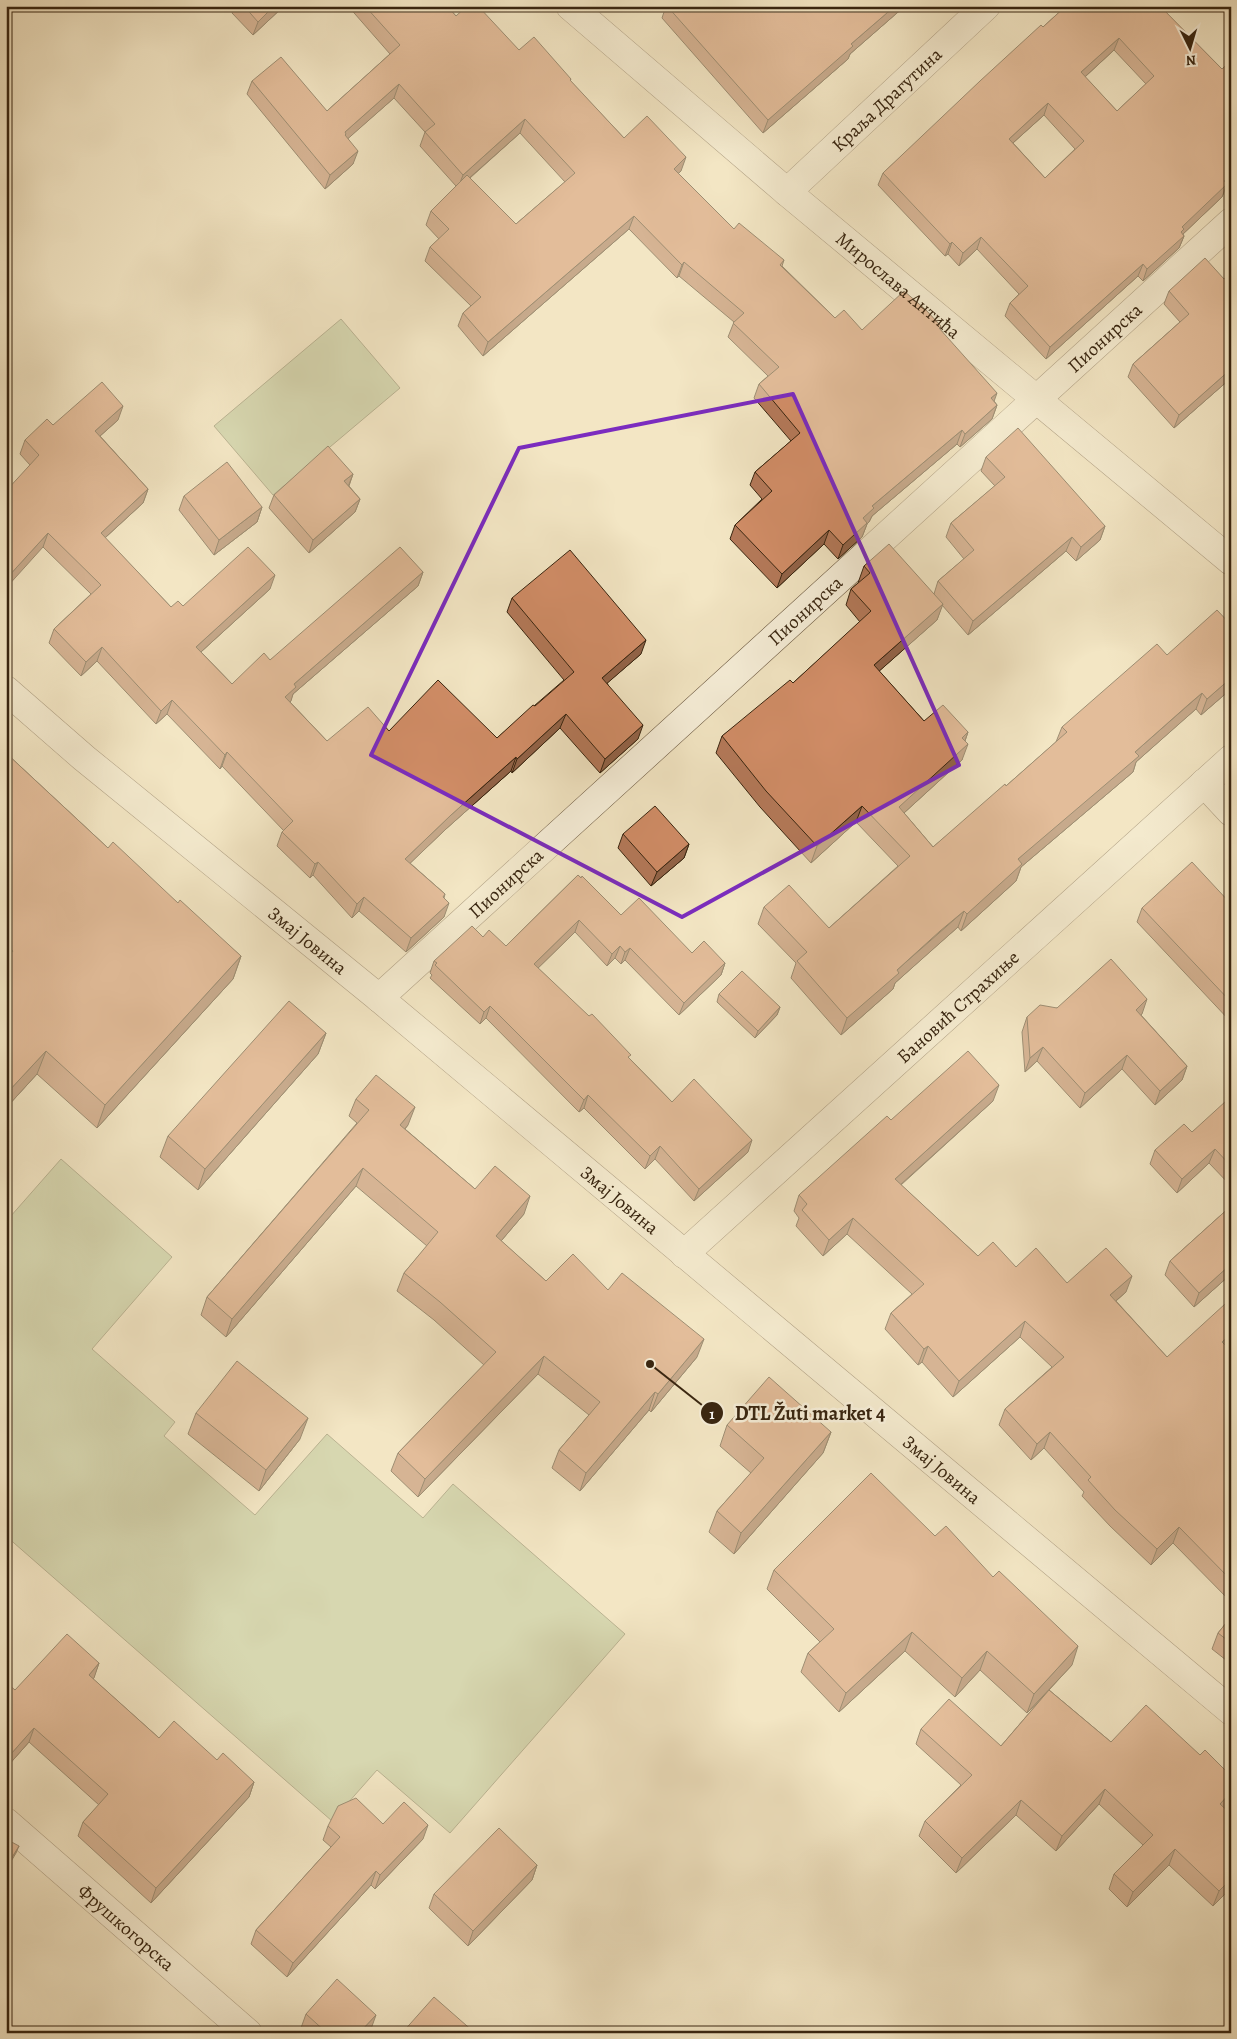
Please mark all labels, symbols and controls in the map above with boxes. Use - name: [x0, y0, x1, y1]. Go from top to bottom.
- north arrow: [1164, 22, 1214, 72]
- street label: Краља Драгутина: [826, 42, 948, 158]
- text: N: [1185, 51, 1197, 70]
- street label: Мирослава Антића: [830, 226, 966, 345]
- street label: Пионирска: [1062, 297, 1148, 379]
- street label: Пионирска: [762, 570, 849, 652]
- street label: Пионирска: [463, 843, 549, 924]
- street label: Змај Јовина: [262, 901, 352, 981]
- street label: Бановић Страхиње: [891, 945, 1025, 1069]
- street label: Змај Јовина: [575, 1160, 664, 1241]
- callout: DTL Žuti market 4: [700, 1396, 896, 1431]
- text: DTL Žuti market 4: [735, 1400, 886, 1427]
- text: 1: [709, 1404, 715, 1424]
- street label: Змај Јовина: [897, 1430, 986, 1511]
- street label: Фрушкогорска: [72, 1879, 180, 1977]

